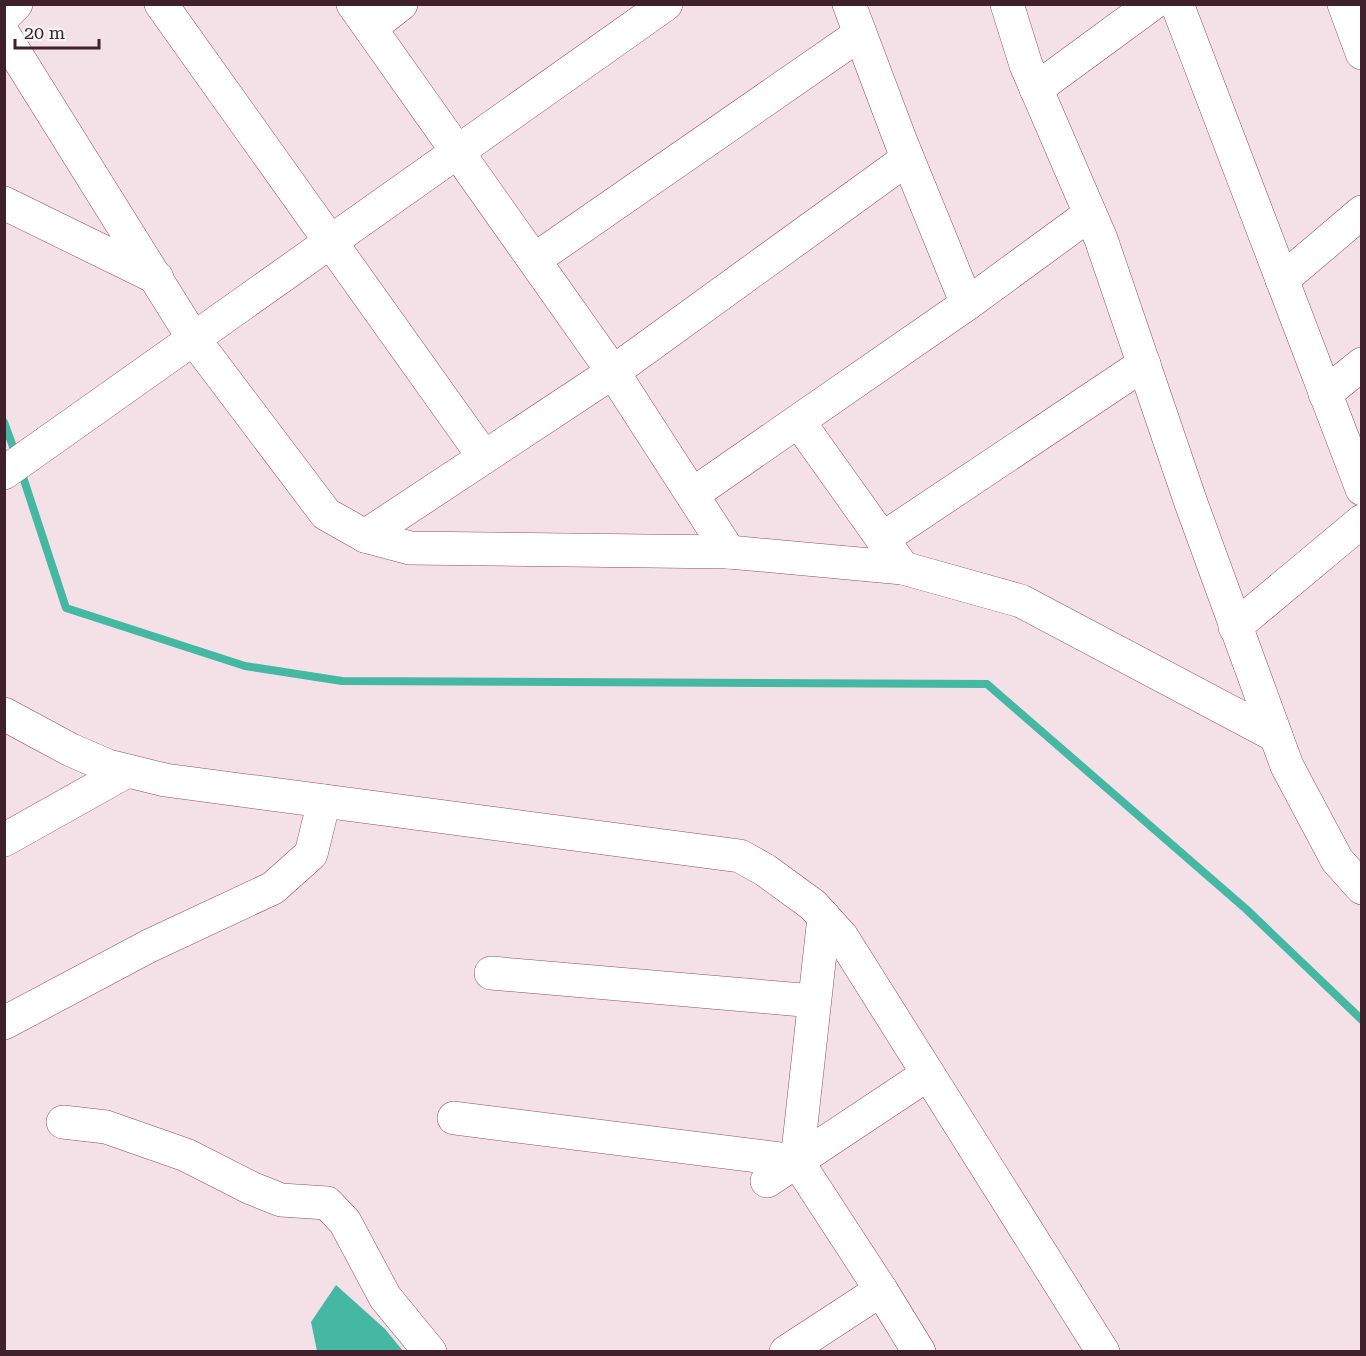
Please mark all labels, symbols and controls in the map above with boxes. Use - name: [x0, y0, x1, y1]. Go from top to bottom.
- scale bar: [15, 12, 99, 50]
- text: 20 m: [24, 22, 65, 43]

